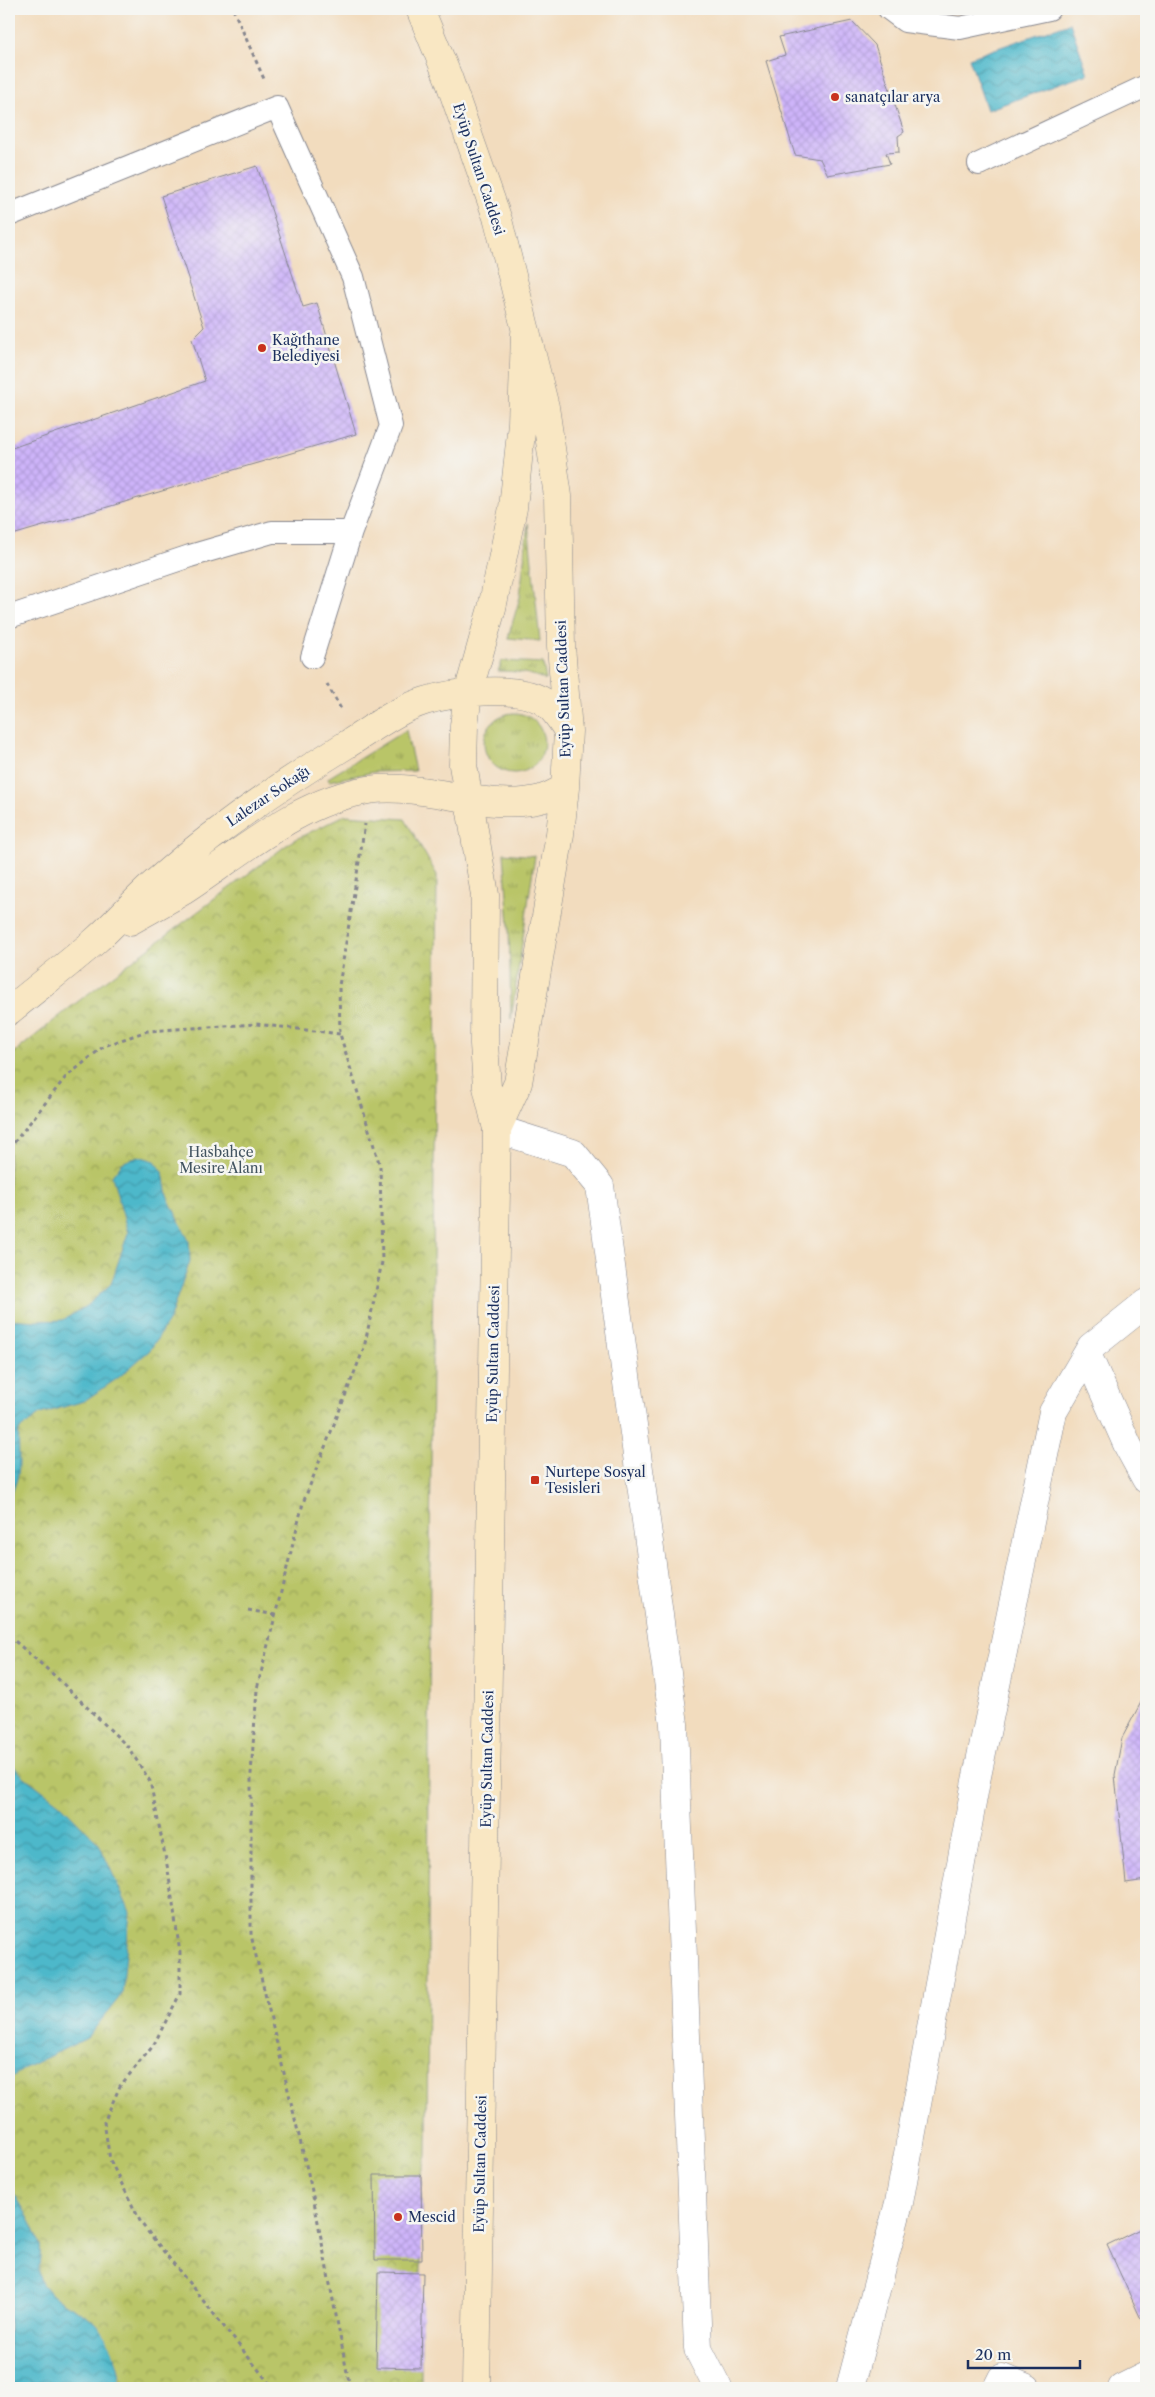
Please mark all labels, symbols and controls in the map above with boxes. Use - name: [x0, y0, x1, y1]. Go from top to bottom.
- place label: sanatçılar arya: [845, 88, 941, 106]
- marker: sanatçılar arya: [829, 91, 841, 103]
- street label: Eyüp Sultan Caddesi: [449, 101, 509, 237]
- place label: Kağıthane Belediyesi: [272, 331, 340, 365]
- marker: Kağıthane Belediyesi: [256, 342, 268, 354]
- street label: Eyüp Sultan Caddesi: [552, 620, 574, 758]
- street label: Lalezar Sokağı: [223, 762, 313, 830]
- park label: Hasbahçe Mesire Alanı: [179, 1143, 263, 1177]
- street label: Eyüp Sultan Caddesi: [483, 1285, 503, 1423]
- place label: Nurtepe Sosyal Tesisleri: [545, 1463, 646, 1497]
- marker: Nurtepe Sosyal Tesisleri: [529, 1474, 541, 1486]
- street label: Eyüp Sultan Caddesi: [477, 1690, 497, 1828]
- street label: Eyüp Sultan Caddesi: [470, 2095, 490, 2233]
- place label: Mescid: [408, 2208, 456, 2226]
- marker: Mescid: [392, 2211, 404, 2223]
- scale bar: [968, 2337, 1080, 2369]
- text: 20 m: [975, 2345, 1011, 2364]

